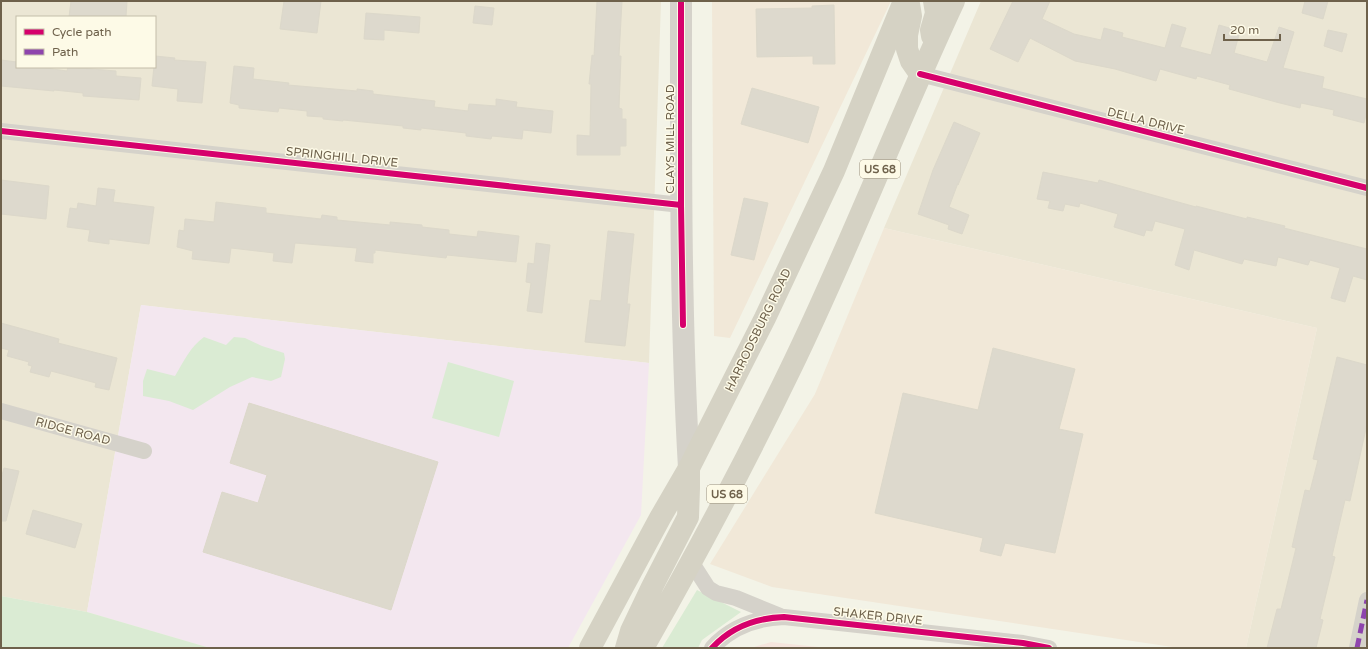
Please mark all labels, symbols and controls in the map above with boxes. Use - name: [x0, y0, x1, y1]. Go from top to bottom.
- legend: [16, 16, 156, 68]
- scale bar: [1224, 16, 1280, 42]
- text: 20 m: [1230, 23, 1259, 37]
- text: Cycle path: [52, 25, 111, 39]
- text: Path: [52, 45, 78, 59]
- street label: CLAYS MILL ROAD: [663, 84, 677, 194]
- street label: DELLA DRIVE: [1106, 105, 1186, 137]
- street label: SPRINGHILL DRIVE: [285, 144, 399, 170]
- road number: US 68: [860, 160, 900, 178]
- street label: HARRODSBURG ROAD: [722, 266, 794, 394]
- street label: RIDGE ROAD: [34, 414, 112, 448]
- road number: US 68: [707, 485, 747, 503]
- street label: SHAKER DRIVE: [833, 604, 924, 628]

